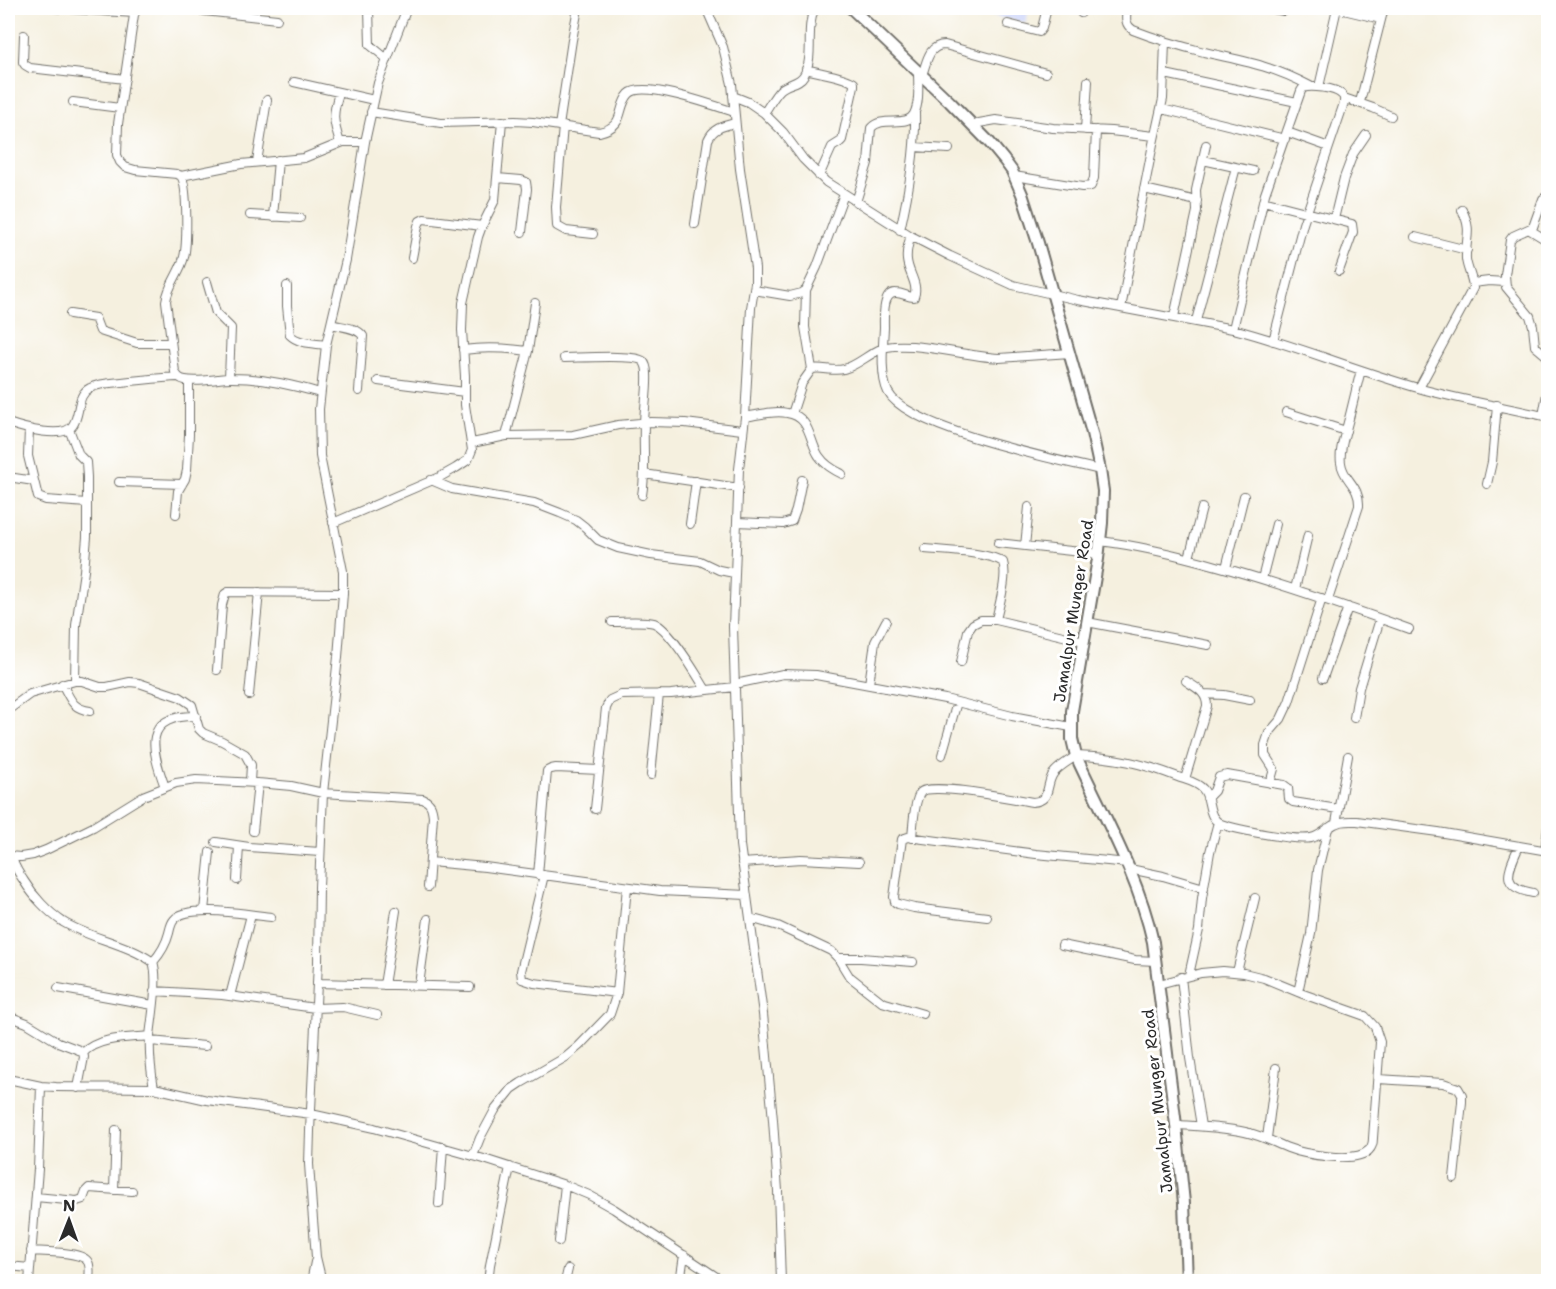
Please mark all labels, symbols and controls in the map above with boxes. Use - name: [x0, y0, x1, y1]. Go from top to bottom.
- street label: Jamalpur Munger Road: [1049, 518, 1098, 704]
- street label: Jamalpur Munger Road: [1137, 1008, 1178, 1194]
- north arrow: [39, 1190, 99, 1250]
- text: N: [63, 1195, 76, 1216]

